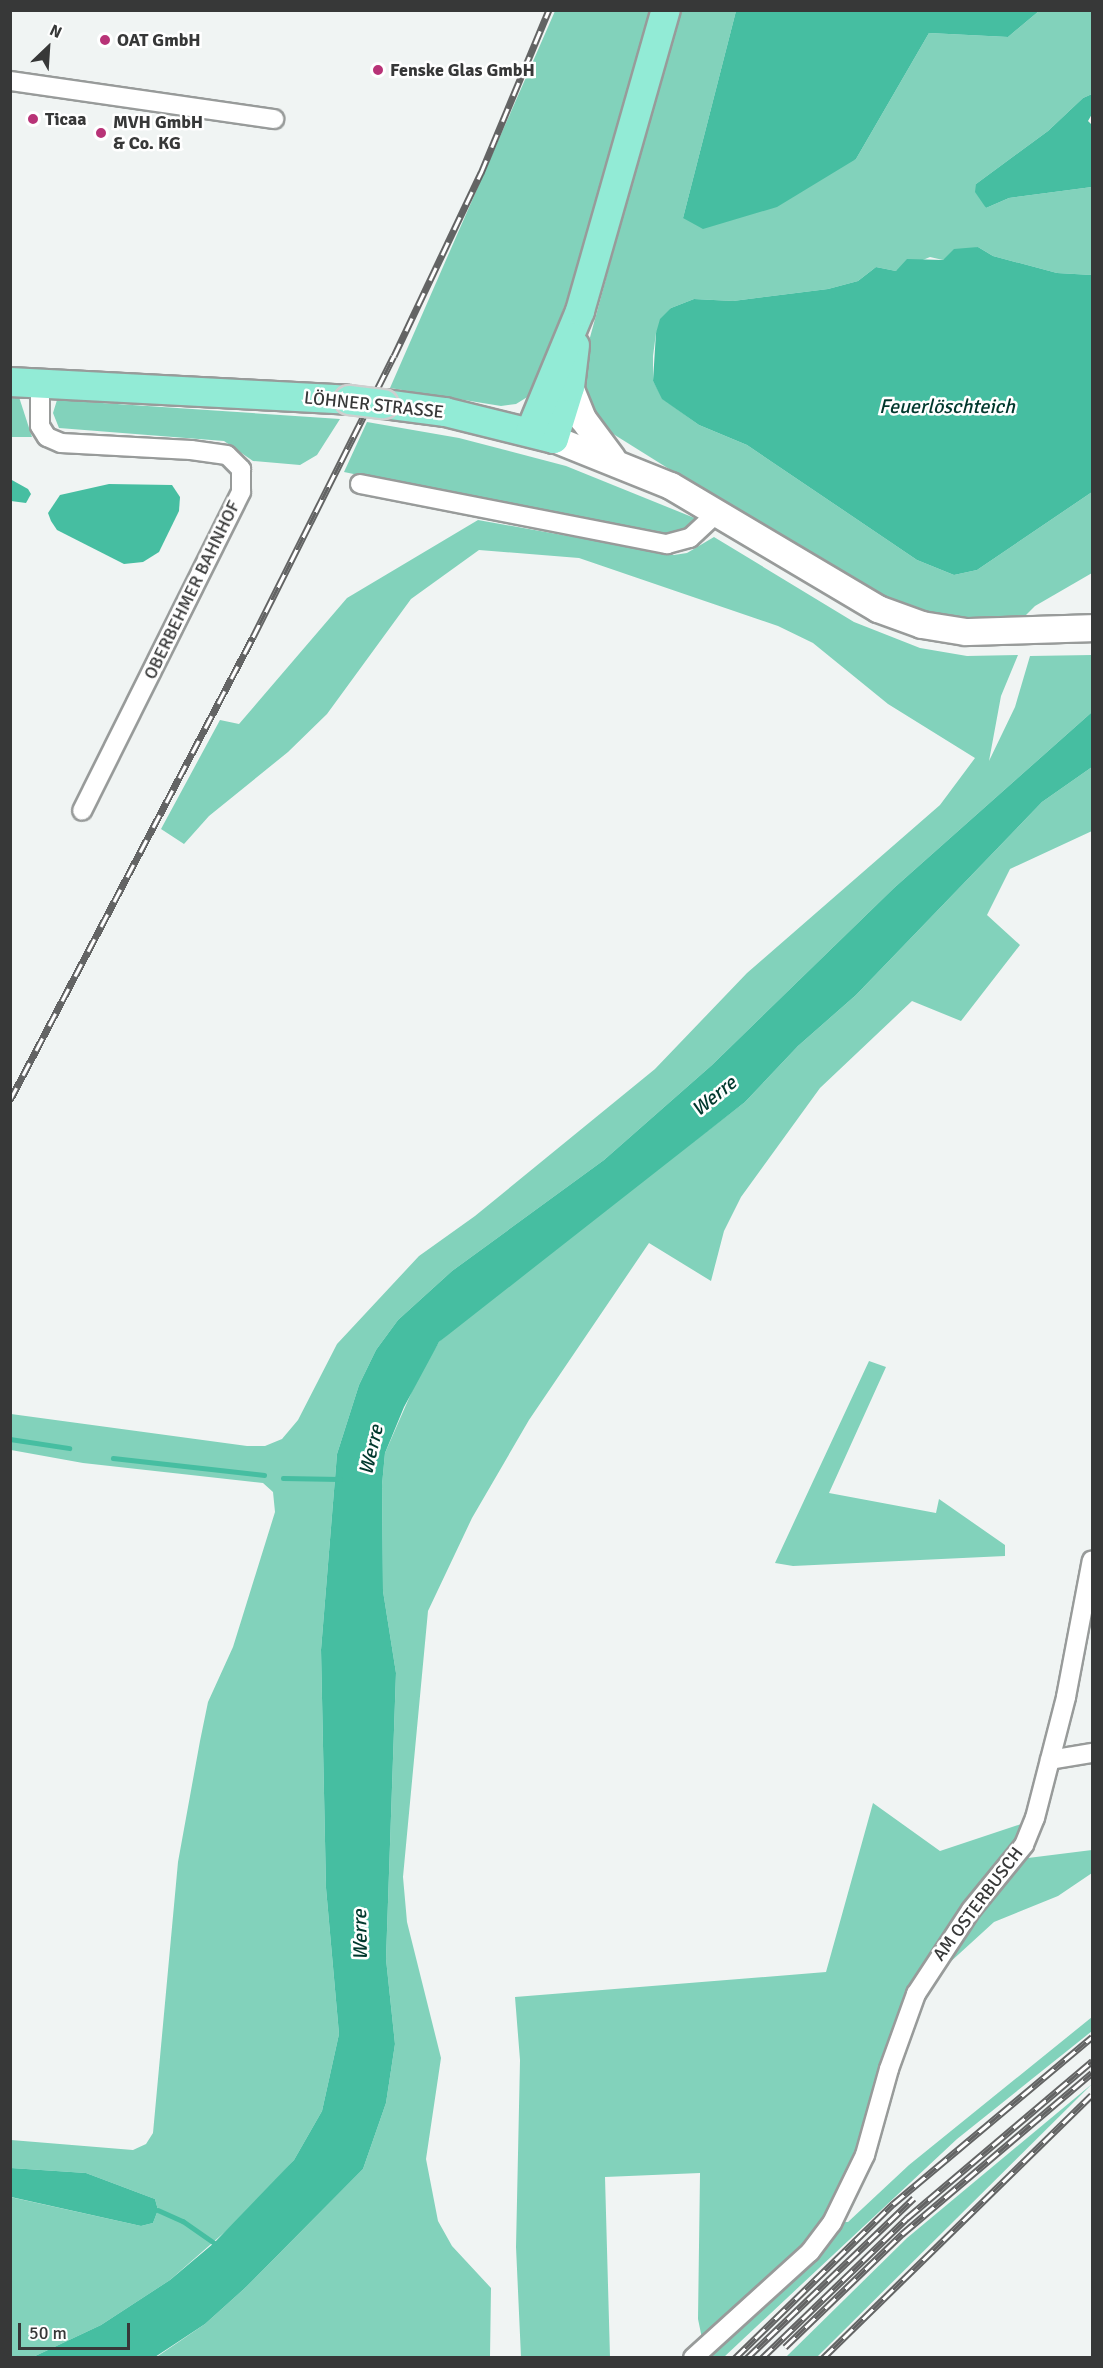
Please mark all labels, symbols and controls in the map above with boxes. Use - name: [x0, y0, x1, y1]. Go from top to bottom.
- north arrow: [18, 18, 78, 78]
- text: N: [46, 20, 65, 43]
- place label: OAT GmbH: [117, 29, 201, 51]
- marker: OAT GmbH: [98, 33, 112, 47]
- place label: Fenske Glas GmbH: [390, 59, 535, 81]
- marker: Fenske Glas GmbH: [371, 63, 385, 77]
- place label: Ticaa: [45, 108, 87, 130]
- marker: Ticaa: [26, 112, 40, 126]
- place label: MVH GmbH & Co. KG: [113, 112, 203, 154]
- marker: MVH GmbH & Co. KG: [94, 126, 108, 140]
- street label: LÖHNER STRASSE: [303, 387, 445, 423]
- water label: Feuerlöschteich: [879, 394, 1015, 418]
- street label: OBERBEHMER BAHNHOF: [139, 497, 245, 683]
- water label: Werre: [687, 1071, 741, 1121]
- water label: Werre: [354, 1423, 388, 1477]
- street label: AM OSTERBUSCH: [928, 1843, 1028, 1965]
- water label: Werre: [348, 1910, 372, 1960]
- scale bar: [21, 2311, 134, 2349]
- text: 50 m: [29, 2322, 67, 2344]

